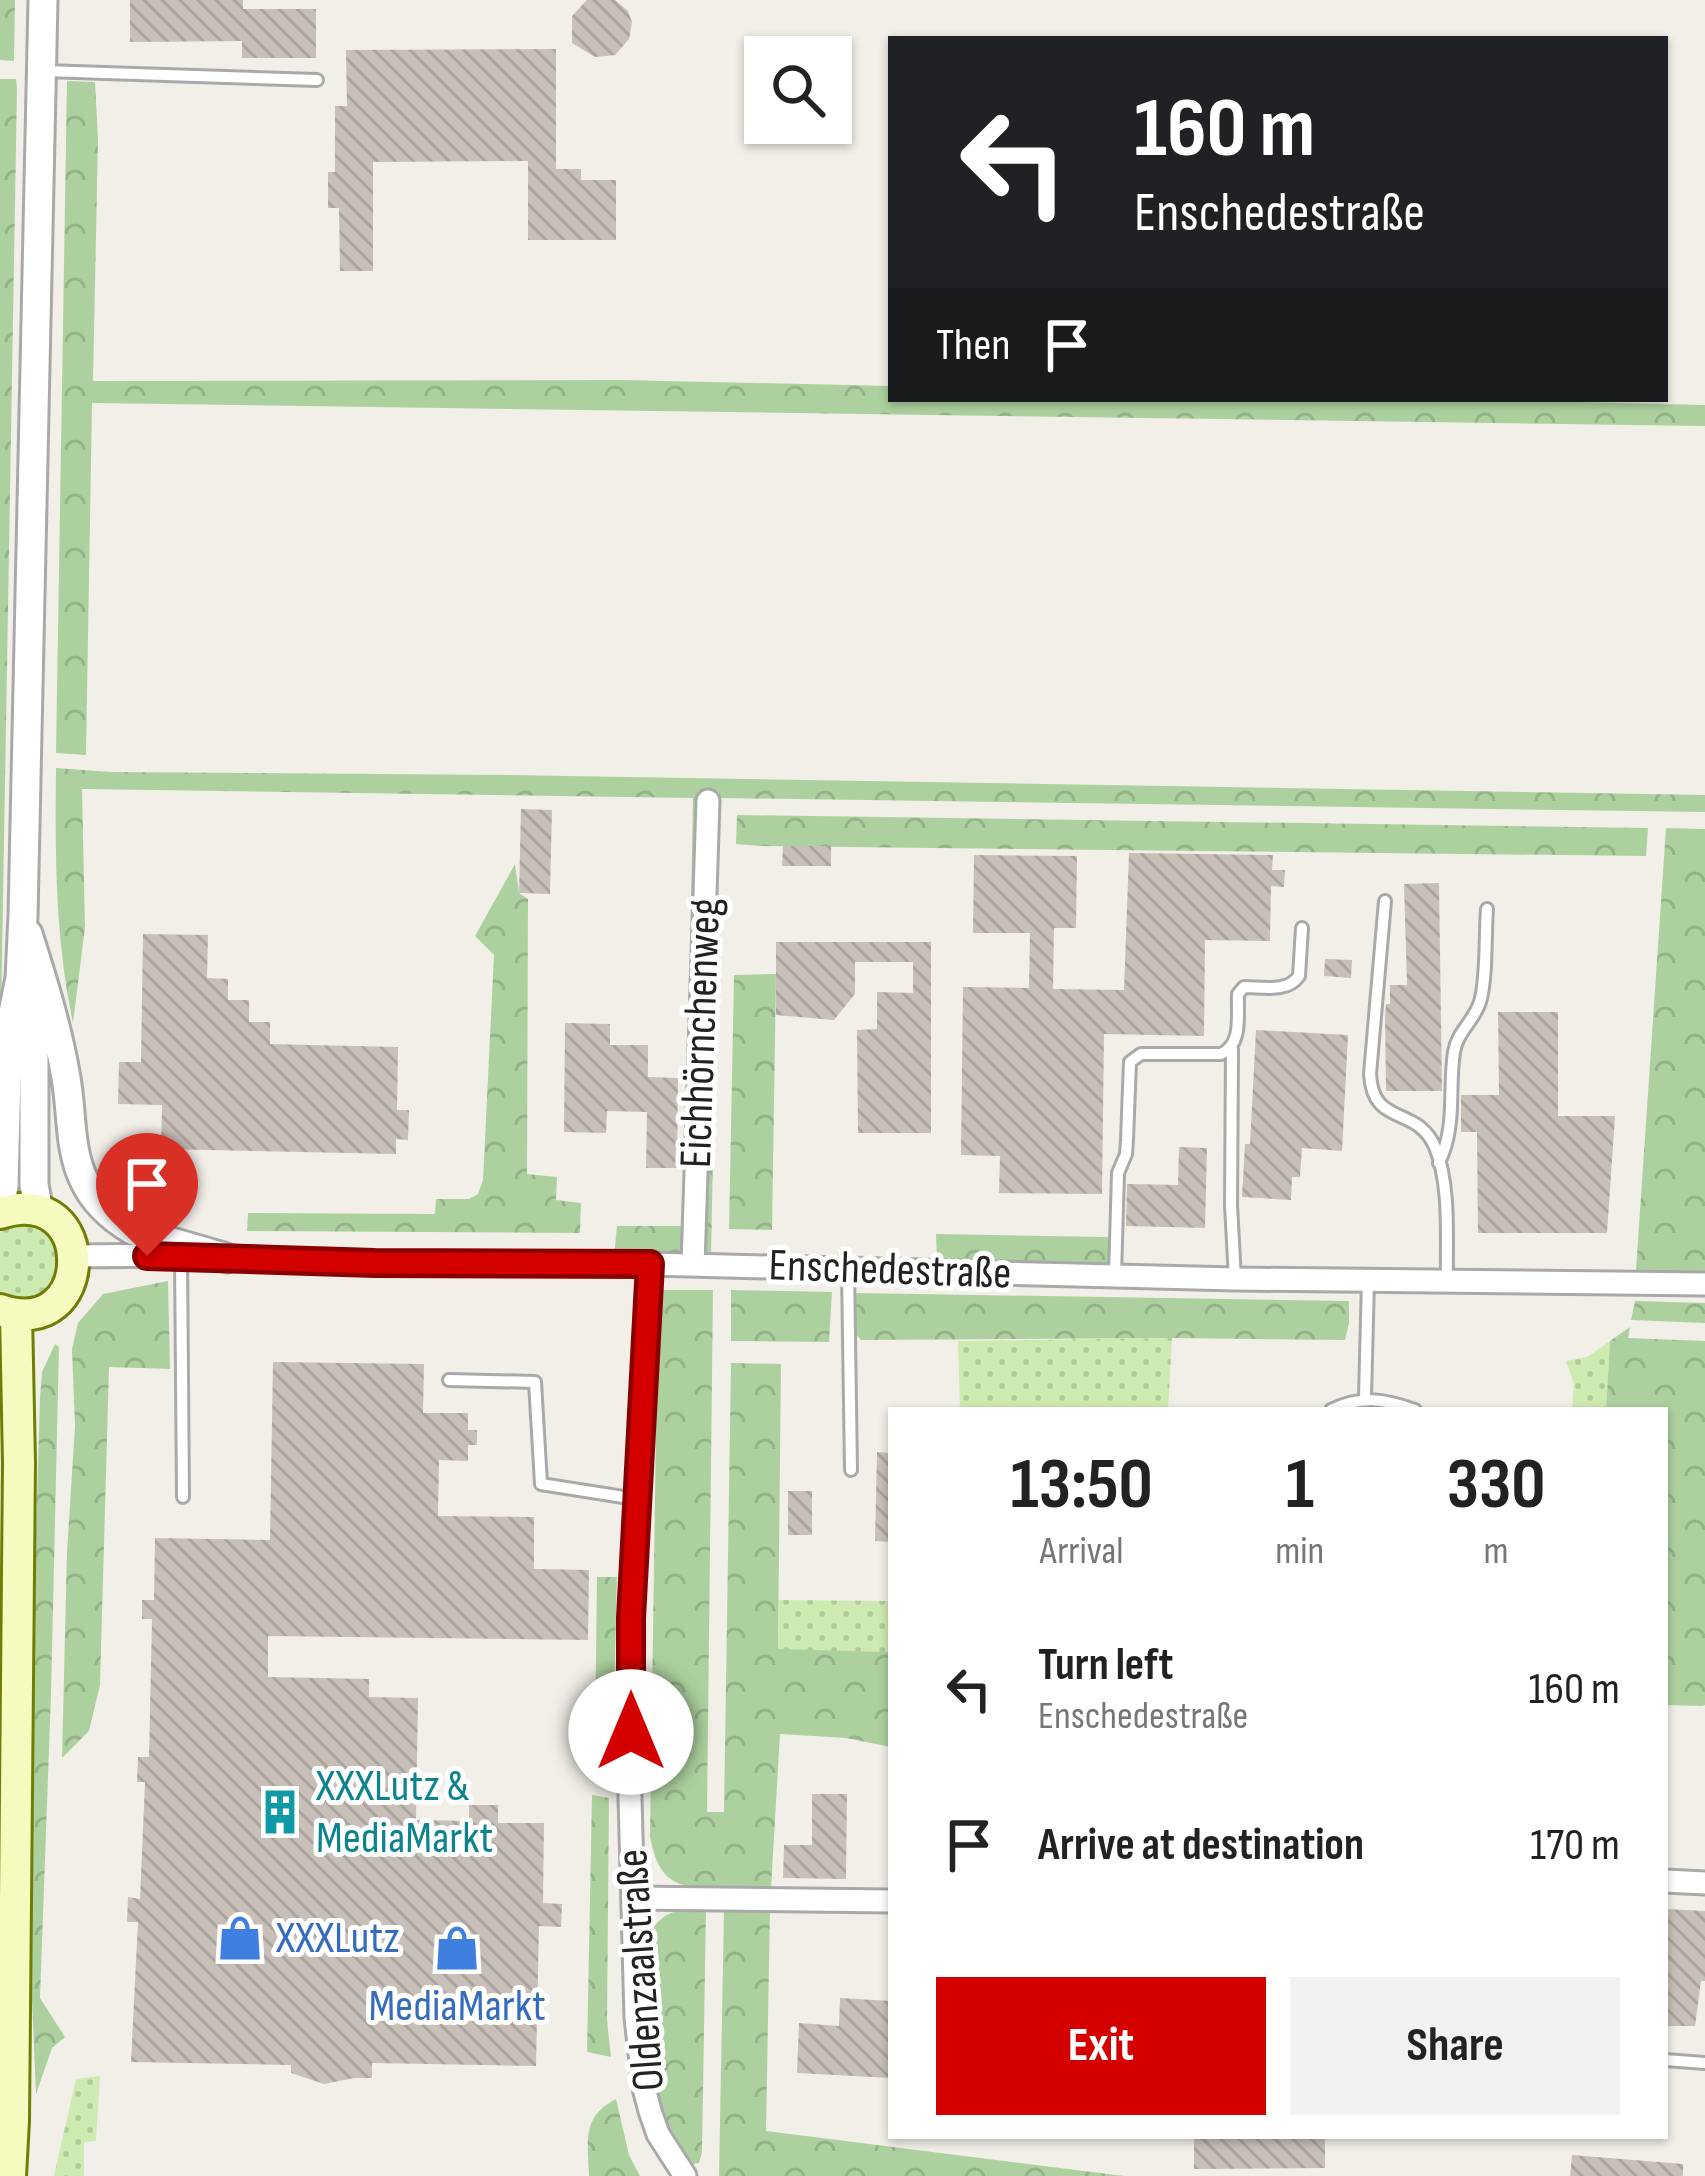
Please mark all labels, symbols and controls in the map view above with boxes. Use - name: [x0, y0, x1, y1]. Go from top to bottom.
- map controls: [744, 36, 852, 144]
- button: search: [744, 36, 852, 144]
- text: 160 m: [1134, 79, 1315, 180]
- icon: left: [936, 84, 1092, 240]
- text: Enschedestraße: [1134, 181, 1425, 246]
- icon: arrive: [1034, 312, 1100, 378]
- text: Then: [936, 318, 1010, 373]
- street label: Eichhörnchenweg: [669, 897, 733, 1169]
- pin: [96, 1133, 198, 1256]
- icon: arrive: [114, 1151, 180, 1217]
- street label: Enschedestraße: [768, 1238, 1012, 1302]
- text: 13:50: [1010, 1442, 1153, 1529]
- text: 1: [1286, 1442, 1314, 1529]
- text: 330: [1447, 1442, 1546, 1529]
- text: Arrival: [1040, 1528, 1124, 1575]
- text: min: [1275, 1528, 1324, 1575]
- text: m: [1484, 1528, 1509, 1575]
- text: Turn left: [1038, 1638, 1173, 1693]
- icon: left: [936, 1656, 1002, 1722]
- text: 160 m: [1528, 1662, 1620, 1717]
- position arrow: [568, 1669, 694, 1795]
- text: Enschedestraße: [1038, 1693, 1248, 1740]
- place label: XXXLutz & MediaMarkt: [315, 1759, 493, 1866]
- building icon: XXXLutz & MediaMarkt: [255, 1787, 305, 1837]
- icon: arrive: [936, 1812, 1002, 1878]
- text: Arrive at destination: [1038, 1818, 1364, 1873]
- text: 170 m: [1530, 1818, 1620, 1873]
- street label: Oldenzaalstraße: [605, 1847, 677, 2093]
- place label: XXXLutz: [275, 1911, 400, 1966]
- shop icon: XXXLutz: [215, 1913, 265, 1963]
- shop icon: MediaMarkt: [432, 1923, 482, 1973]
- button: Exit: [936, 1977, 1266, 2115]
- button: Share: [1290, 1977, 1620, 2115]
- place label: MediaMarkt: [368, 1979, 546, 2034]

